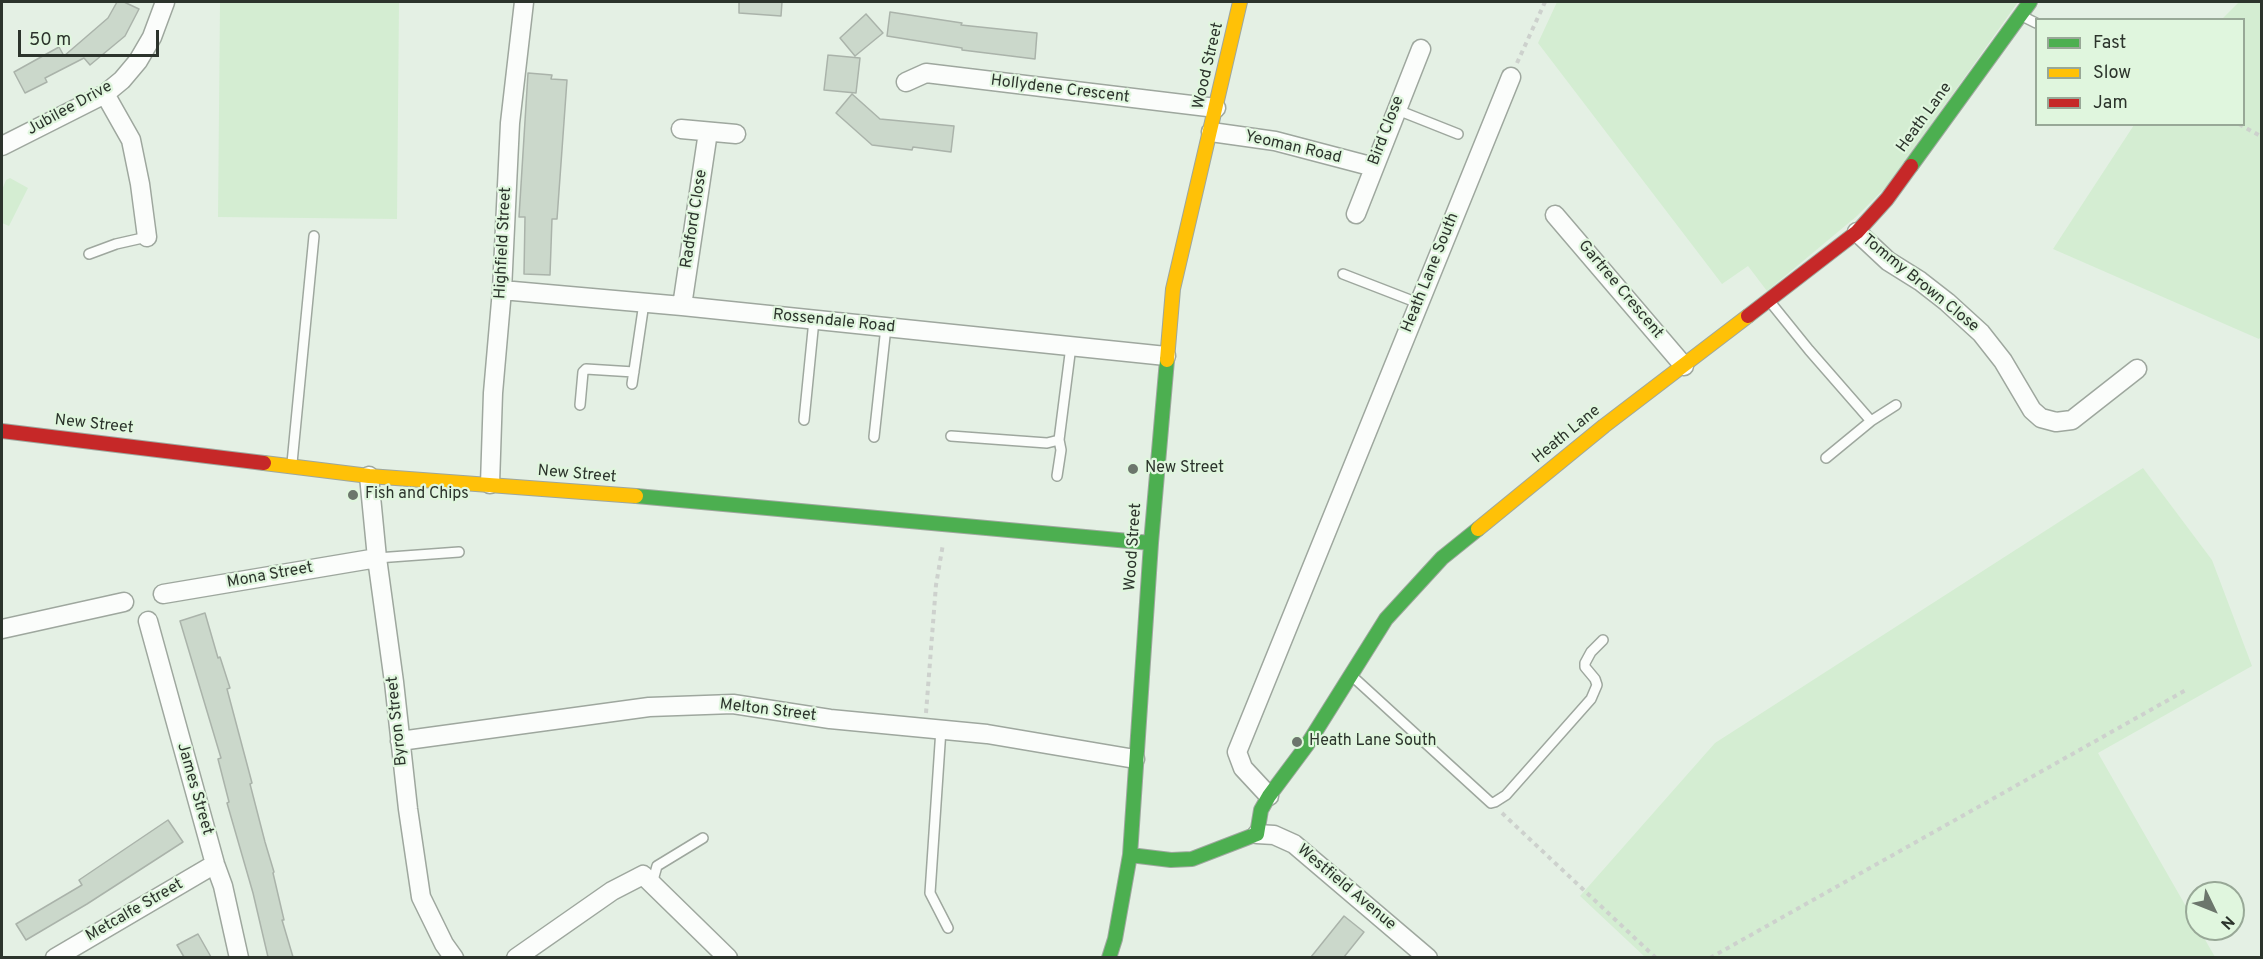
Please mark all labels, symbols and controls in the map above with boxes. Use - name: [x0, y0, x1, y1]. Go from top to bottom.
- scale bar: [21, 18, 162, 56]
- legend: [2035, 18, 2245, 126]
- street label: Wood Street: [1190, 21, 1228, 111]
- text: 50 m: [29, 29, 71, 52]
- text: Fast: [2093, 32, 2126, 55]
- text: Slow: [2093, 62, 2131, 85]
- street label: Hollydene Crescent: [989, 72, 1131, 108]
- street label: Jubilee Drive: [24, 78, 116, 140]
- street label: Heath Lane: [1893, 79, 1957, 157]
- text: Jam: [2093, 92, 2128, 115]
- street label: Bird Close: [1365, 94, 1409, 168]
- street label: Yeoman Road: [1243, 128, 1343, 168]
- street label: Radford Close: [678, 168, 712, 270]
- street label: Highfield Street: [491, 186, 517, 300]
- street label: Heath Lane South: [1398, 210, 1464, 336]
- street label: Tommy Brown Close: [1858, 231, 1982, 337]
- street label: Gartree Crescent: [1573, 237, 1667, 343]
- street label: Rossendale Road: [772, 306, 896, 338]
- street label: Heath Lane: [1529, 402, 1605, 468]
- street label: New Street: [54, 411, 134, 439]
- place label: New Street: [1145, 459, 1224, 479]
- street label: New Street: [537, 462, 617, 488]
- marker: New Street: [1126, 462, 1140, 476]
- place label: Fish and Chips: [365, 485, 469, 505]
- marker: Fish and Chips: [346, 488, 360, 502]
- street label: Wood Street: [1121, 502, 1147, 592]
- street label: Mona Street: [225, 559, 315, 593]
- street label: Byron Street: [384, 675, 412, 767]
- street label: Melton Street: [719, 696, 817, 726]
- place label: Heath Lane South: [1309, 732, 1437, 752]
- marker: Heath Lane South: [1290, 735, 1304, 749]
- street label: James Street: [172, 741, 216, 837]
- street label: Westfield Avenue: [1293, 841, 1399, 935]
- street label: Metcalfe Street: [83, 875, 187, 947]
- north arrow: [2185, 881, 2245, 941]
- text: N: [2215, 911, 2238, 933]

